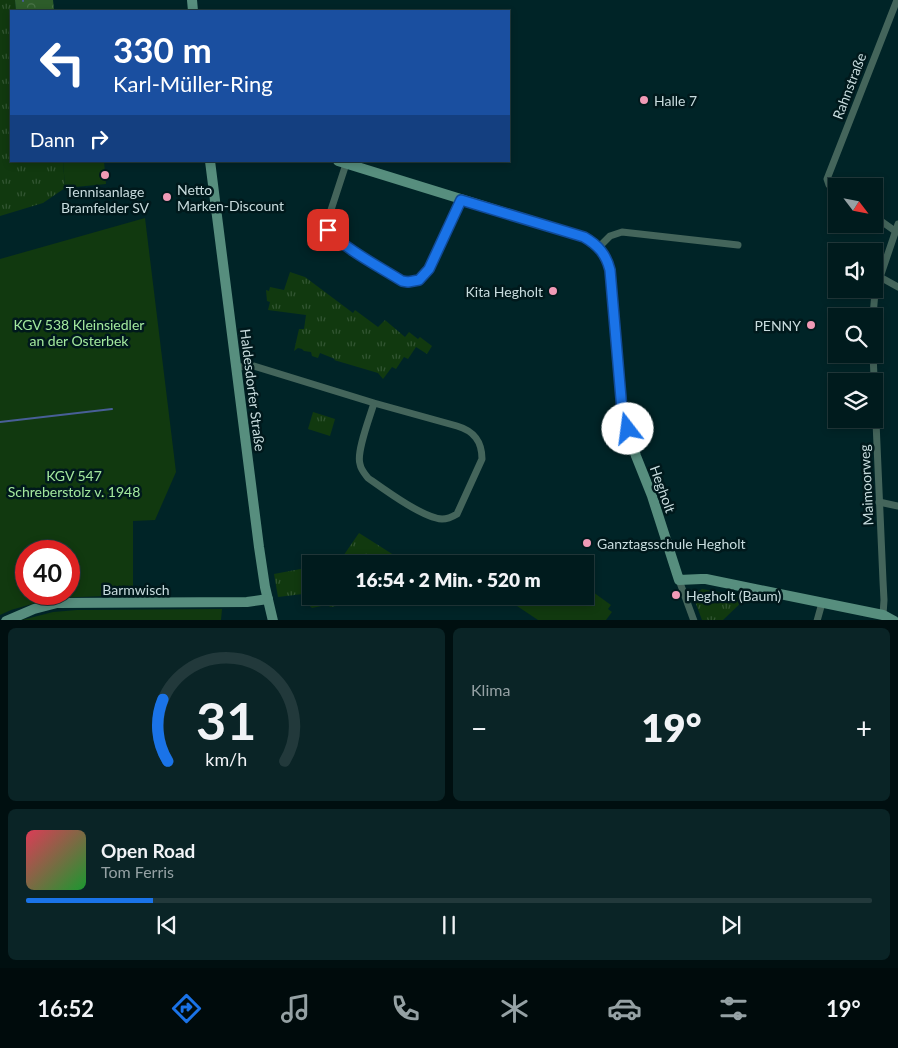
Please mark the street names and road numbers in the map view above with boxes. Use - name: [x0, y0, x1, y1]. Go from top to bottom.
- street label: Rahnstraße: [829, 50, 869, 122]
- street label: Haldesdorfer Straße: [237, 328, 269, 452]
- street label: Maimoorweg: [855, 444, 877, 526]
- street label: Hegholt: [647, 463, 679, 515]
- street label: Barmwisch: [102, 581, 170, 598]

